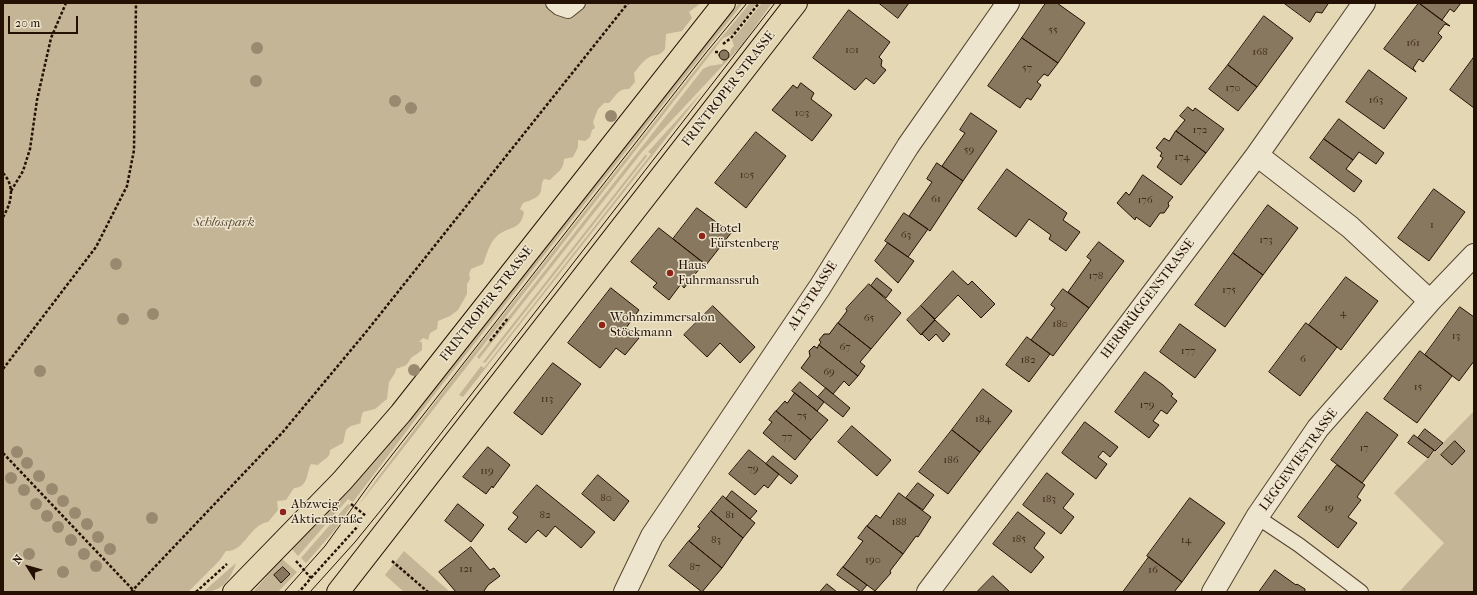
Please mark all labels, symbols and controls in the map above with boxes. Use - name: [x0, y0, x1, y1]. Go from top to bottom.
- scale bar: [10, 8, 80, 34]
- text: 20 m: [15, 16, 40, 30]
- house number: 55: [1048, 23, 1058, 37]
- street label: FRINTROPER STRASSE: [679, 28, 779, 150]
- house number: 161: [1406, 36, 1420, 50]
- house number: 101: [845, 43, 859, 57]
- house number: 168: [1252, 45, 1268, 59]
- house number: 57: [1022, 61, 1032, 75]
- house number: 170: [1225, 81, 1241, 95]
- house number: 163: [1369, 93, 1383, 107]
- house number: 103: [795, 106, 809, 120]
- house number: 172: [1193, 123, 1207, 137]
- house number: 59: [964, 143, 974, 157]
- house number: 174: [1174, 150, 1190, 164]
- house number: 105: [740, 168, 754, 182]
- house number: 61: [931, 192, 941, 206]
- house number: 176: [1137, 193, 1153, 207]
- park label: Schlosspark: [194, 215, 254, 231]
- house number: 1: [1430, 218, 1434, 232]
- place label: Hotel Fürstenberg: [710, 221, 779, 252]
- house number: 63: [901, 228, 911, 242]
- marker: Hotel Fürstenberg: [697, 231, 707, 241]
- house number: 173: [1259, 233, 1273, 247]
- street label: HERBRÜGGENSTRASSE: [1098, 236, 1198, 362]
- street label: FRINTROPER STRASSE: [437, 243, 537, 365]
- place label: Haus Fuhrmanssruh: [678, 258, 759, 289]
- street label: ALTSTRASSE: [785, 259, 841, 333]
- marker: Haus Fuhrmanssruh: [665, 268, 675, 278]
- house number: 178: [1089, 269, 1103, 283]
- house number: 175: [1222, 283, 1236, 297]
- house number: 4: [1340, 306, 1346, 320]
- place label: Wohnzimmersalon Stöckmann: [610, 310, 715, 341]
- house number: 65: [864, 311, 874, 325]
- house number: 180: [1052, 317, 1068, 331]
- marker: Wohnzimmersalon Stöckmann: [597, 320, 607, 330]
- house number: 13: [1452, 329, 1460, 343]
- house number: 67: [839, 340, 851, 354]
- house number: 177: [1181, 344, 1195, 358]
- house number: 6: [1300, 352, 1306, 366]
- house number: 182: [1020, 353, 1036, 367]
- house number: 69: [823, 365, 835, 379]
- house number: 15: [1414, 380, 1422, 394]
- house number: 113: [541, 392, 553, 406]
- house number: 179: [1139, 398, 1155, 412]
- street label: LEGGEWIESTRASSE: [1257, 406, 1341, 514]
- house number: 75: [797, 409, 807, 423]
- house number: 184: [975, 412, 991, 426]
- house number: 77: [782, 430, 792, 444]
- house number: 17: [1359, 441, 1369, 455]
- house number: 186: [943, 453, 959, 467]
- house number: 79: [747, 462, 759, 476]
- house number: 119: [480, 464, 494, 478]
- house number: 80: [600, 491, 612, 505]
- house number: 183: [1042, 492, 1056, 506]
- place label: Abzweig Aktienstraße: [291, 497, 363, 528]
- house number: 19: [1324, 501, 1334, 515]
- marker: Abzweig Aktienstraße: [278, 507, 288, 517]
- house number: 82: [539, 508, 551, 522]
- house number: 81: [725, 508, 735, 522]
- house number: 188: [892, 515, 906, 529]
- house number: 185: [1012, 532, 1026, 546]
- house number: 83: [711, 533, 721, 547]
- house number: 14: [1181, 533, 1191, 547]
- north arrow: [8, 547, 48, 587]
- text: N: [10, 552, 26, 567]
- house number: 190: [865, 553, 881, 567]
- house number: 87: [690, 560, 700, 574]
- house number: 121: [459, 562, 473, 576]
- house number: 16: [1148, 563, 1158, 577]

